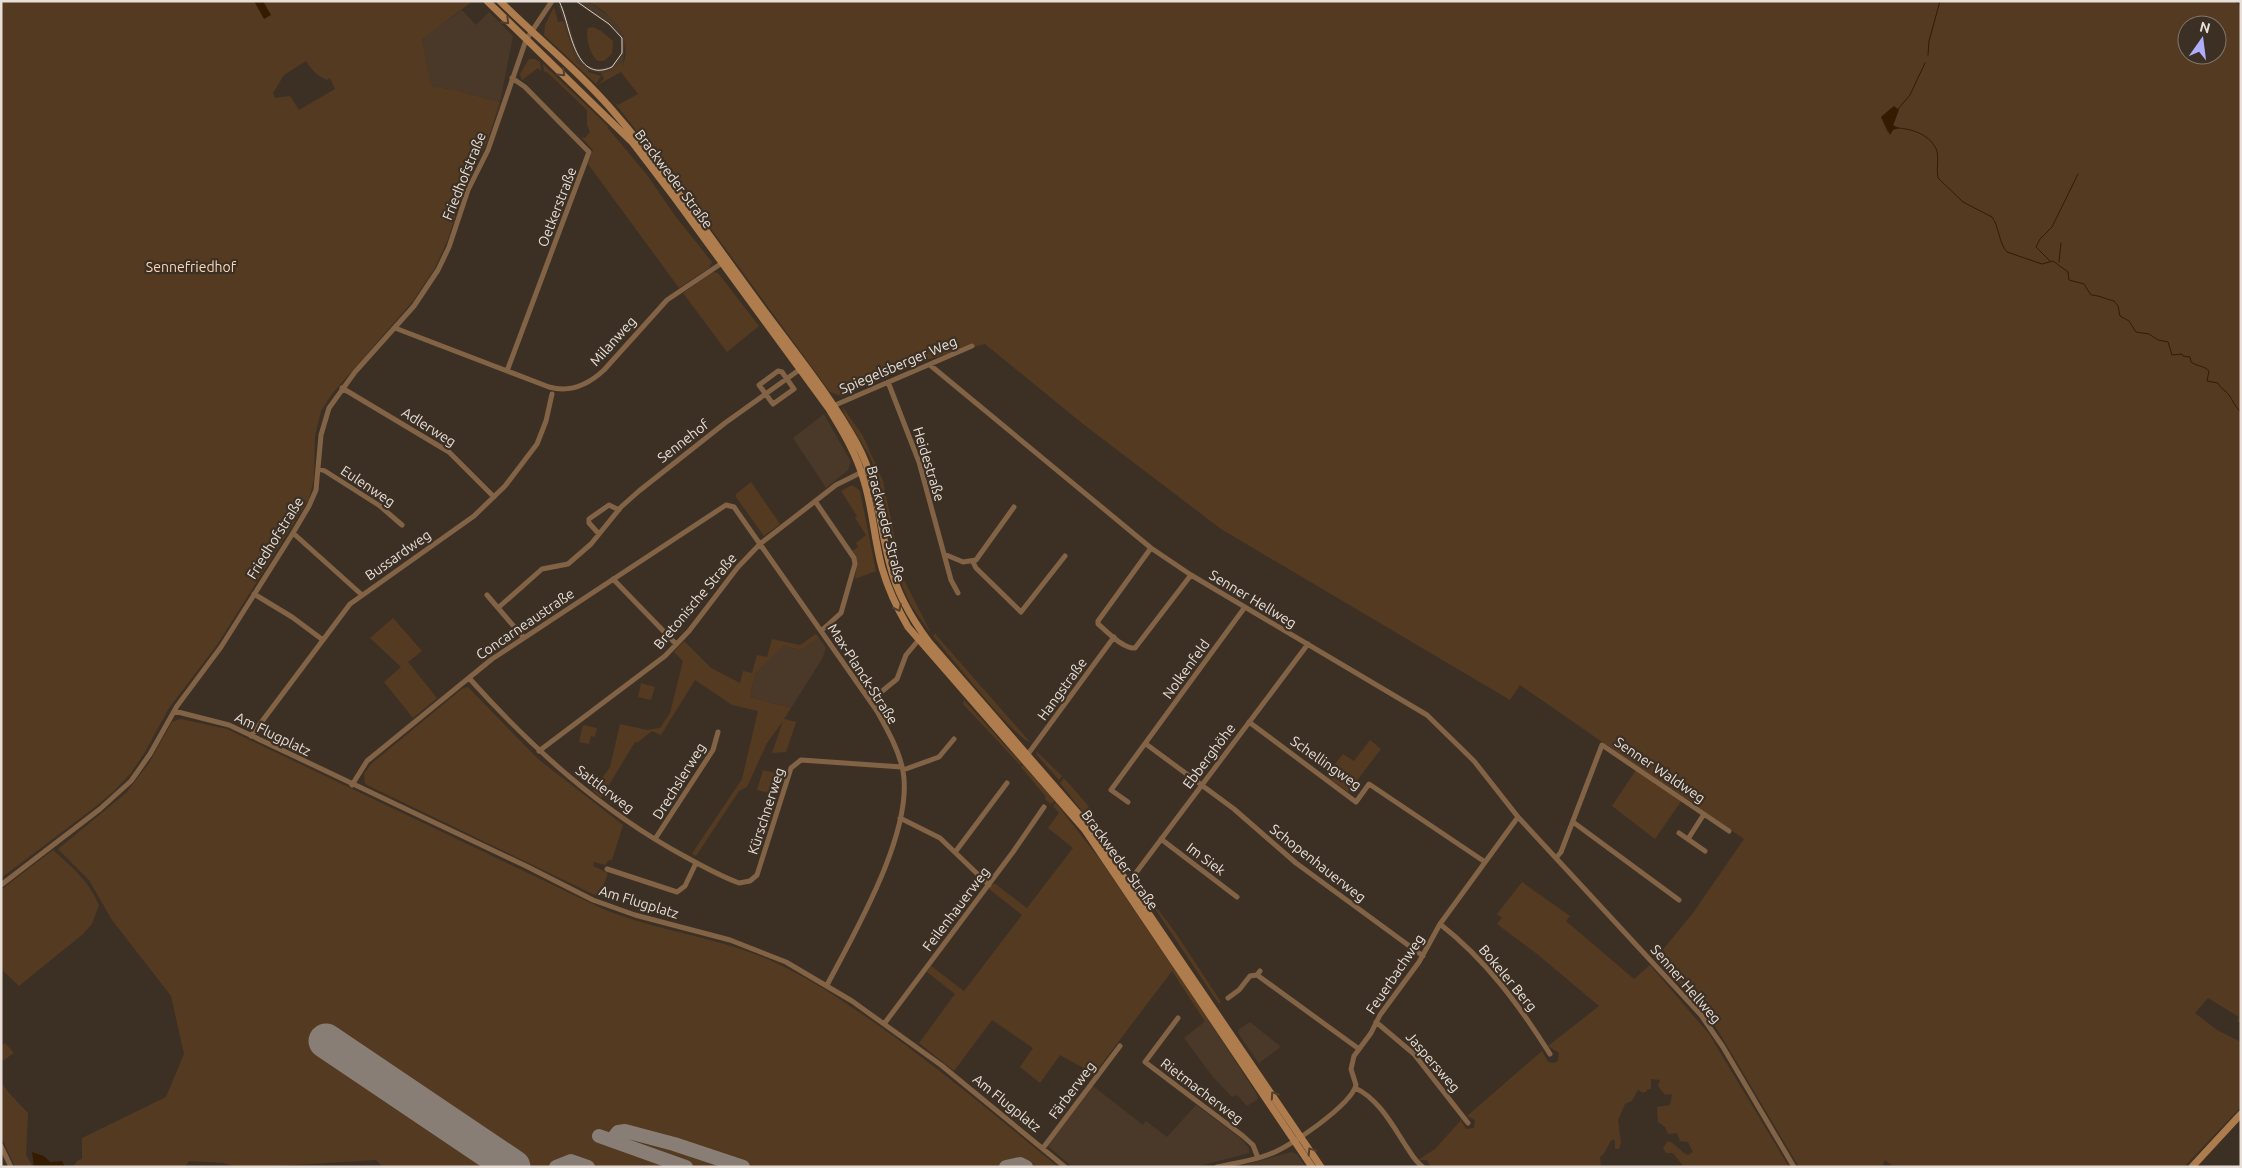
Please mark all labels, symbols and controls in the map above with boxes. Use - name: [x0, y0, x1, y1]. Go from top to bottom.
- one-way arrow: [501, 15, 510, 24]
- north arrow: [2177, 15, 2227, 65]
- text: N: [2198, 18, 2212, 36]
- one-way arrow: [556, 67, 565, 76]
- street label: Brackweder Straße: [632, 126, 716, 232]
- street label: Friedhofstraße: [439, 130, 489, 222]
- street label: Oetkerstraße: [534, 165, 580, 249]
- park label: Sennefriedhof: [146, 259, 237, 275]
- street label: Milanweg: [587, 313, 639, 369]
- street label: Spiegelsberger Weg: [837, 333, 959, 397]
- street label: Adlerweg: [399, 404, 459, 450]
- street label: Sennehof: [654, 416, 712, 466]
- street label: Heidestraße: [910, 425, 948, 503]
- street label: Eulenweg: [338, 462, 398, 510]
- street label: Brackweder Straße: [864, 464, 908, 584]
- street label: Friedhofstraße: [243, 494, 307, 582]
- street label: Bussardweg: [362, 527, 434, 583]
- street label: Bretonische Straße: [650, 550, 740, 652]
- street label: Senner Hellweg: [1207, 567, 1299, 631]
- street label: Concarneaustraße: [473, 585, 577, 663]
- one-way arrow: [892, 603, 902, 612]
- street label: Max-Planck-Straße: [825, 621, 901, 727]
- street label: Nolkenfeld: [1159, 636, 1213, 702]
- street label: Hangstraße: [1034, 655, 1090, 723]
- street label: Am Flugplatz: [232, 709, 314, 759]
- street label: Ebberghöhe: [1179, 720, 1239, 792]
- street label: Schellingweg: [1287, 733, 1365, 793]
- street label: Senner Waldweg: [1612, 734, 1708, 806]
- street label: Drechslerweg: [649, 740, 709, 822]
- street label: Sattlerweg: [573, 762, 637, 816]
- street label: Kürschnerweg: [744, 766, 788, 856]
- street label: Brackweder Straße: [1078, 807, 1162, 913]
- street label: Schopenhauerweg: [1267, 821, 1369, 905]
- street label: Im Siek: [1183, 839, 1229, 879]
- street label: Feilenhauerweg: [919, 864, 993, 954]
- street label: Am Flugplatz: [597, 882, 681, 922]
- street label: Feuerbachweg: [1362, 931, 1428, 1017]
- street label: Senner Hellweg: [1648, 941, 1724, 1027]
- street label: Bokeler Berg: [1476, 942, 1540, 1014]
- street label: Jaspersweg: [1403, 1029, 1463, 1095]
- street label: Rietmacherweg: [1158, 1055, 1246, 1127]
- street label: Färberweg: [1045, 1058, 1099, 1122]
- street label: Am Flugplatz: [970, 1071, 1044, 1135]
- one-way arrow: [1270, 1091, 1280, 1100]
- one-way arrow: [1308, 1147, 1317, 1157]

